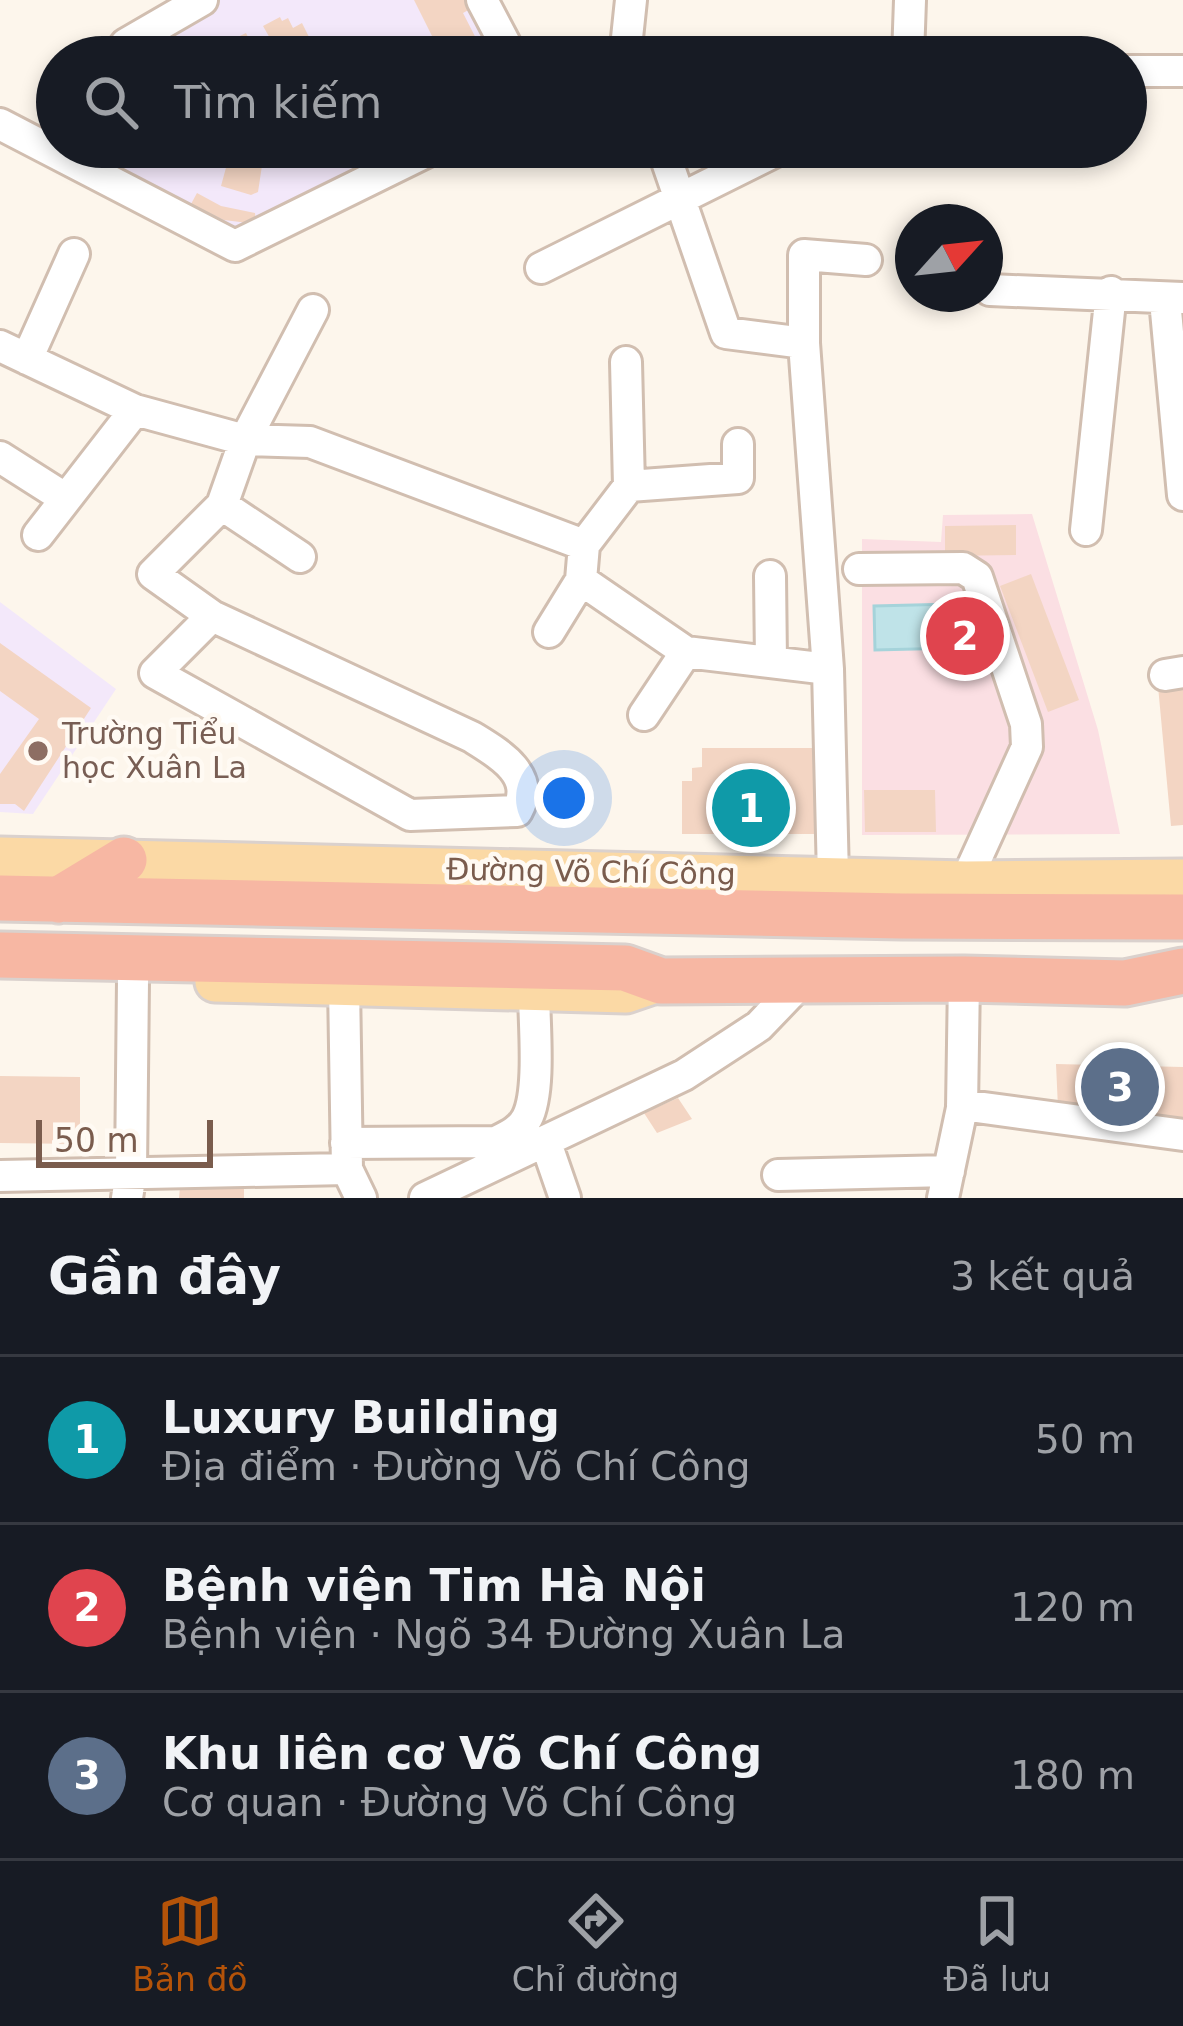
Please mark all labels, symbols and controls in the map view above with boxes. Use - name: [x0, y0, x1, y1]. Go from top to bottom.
- search box: [36, 36, 1147, 168]
- icon: search: [78, 69, 144, 135]
- text: Tìm kiếm: [174, 76, 382, 129]
- north arrow: [895, 204, 1003, 312]
- pin: 2: [926, 591, 1004, 681]
- place label: Trường Tiểu học Xuân La: [61, 716, 247, 785]
- marker: Trường Tiểu học Xuân La: [25, 738, 51, 764]
- pin: 1: [712, 763, 790, 853]
- your location: [534, 768, 594, 828]
- street label: Đường Võ Chí Công: [446, 851, 736, 892]
- pin: 3: [1081, 1042, 1159, 1132]
- scale bar: [36, 1114, 213, 1167]
- text: 50 m: [54, 1121, 139, 1160]
- text: Gần đây: [48, 1247, 281, 1306]
- text: 3 kết quả: [950, 1254, 1135, 1299]
- text: Luxury Building: [162, 1391, 560, 1444]
- text: 1: [73, 1417, 101, 1462]
- text: 50 m: [1035, 1417, 1135, 1462]
- text: Địa điểm · Đường Võ Chí Công: [162, 1444, 750, 1489]
- text: Bệnh viện Tim Hà Nội: [162, 1559, 706, 1612]
- text: 2: [73, 1585, 101, 1630]
- text: 120 m: [1010, 1585, 1135, 1630]
- text: Bệnh viện · Ngõ 34 Đường Xuân La: [162, 1612, 845, 1657]
- text: Khu liên cơ Võ Chí Công: [162, 1727, 762, 1780]
- text: 3: [73, 1753, 101, 1798]
- text: 180 m: [1010, 1753, 1135, 1798]
- text: Cơ quan · Đường Võ Chí Công: [162, 1780, 737, 1825]
- tab: Bản đồ: [132, 1888, 248, 1999]
- tab: Chỉ đường: [512, 1888, 679, 1999]
- tab: Đã lưu: [944, 1888, 1051, 1999]

